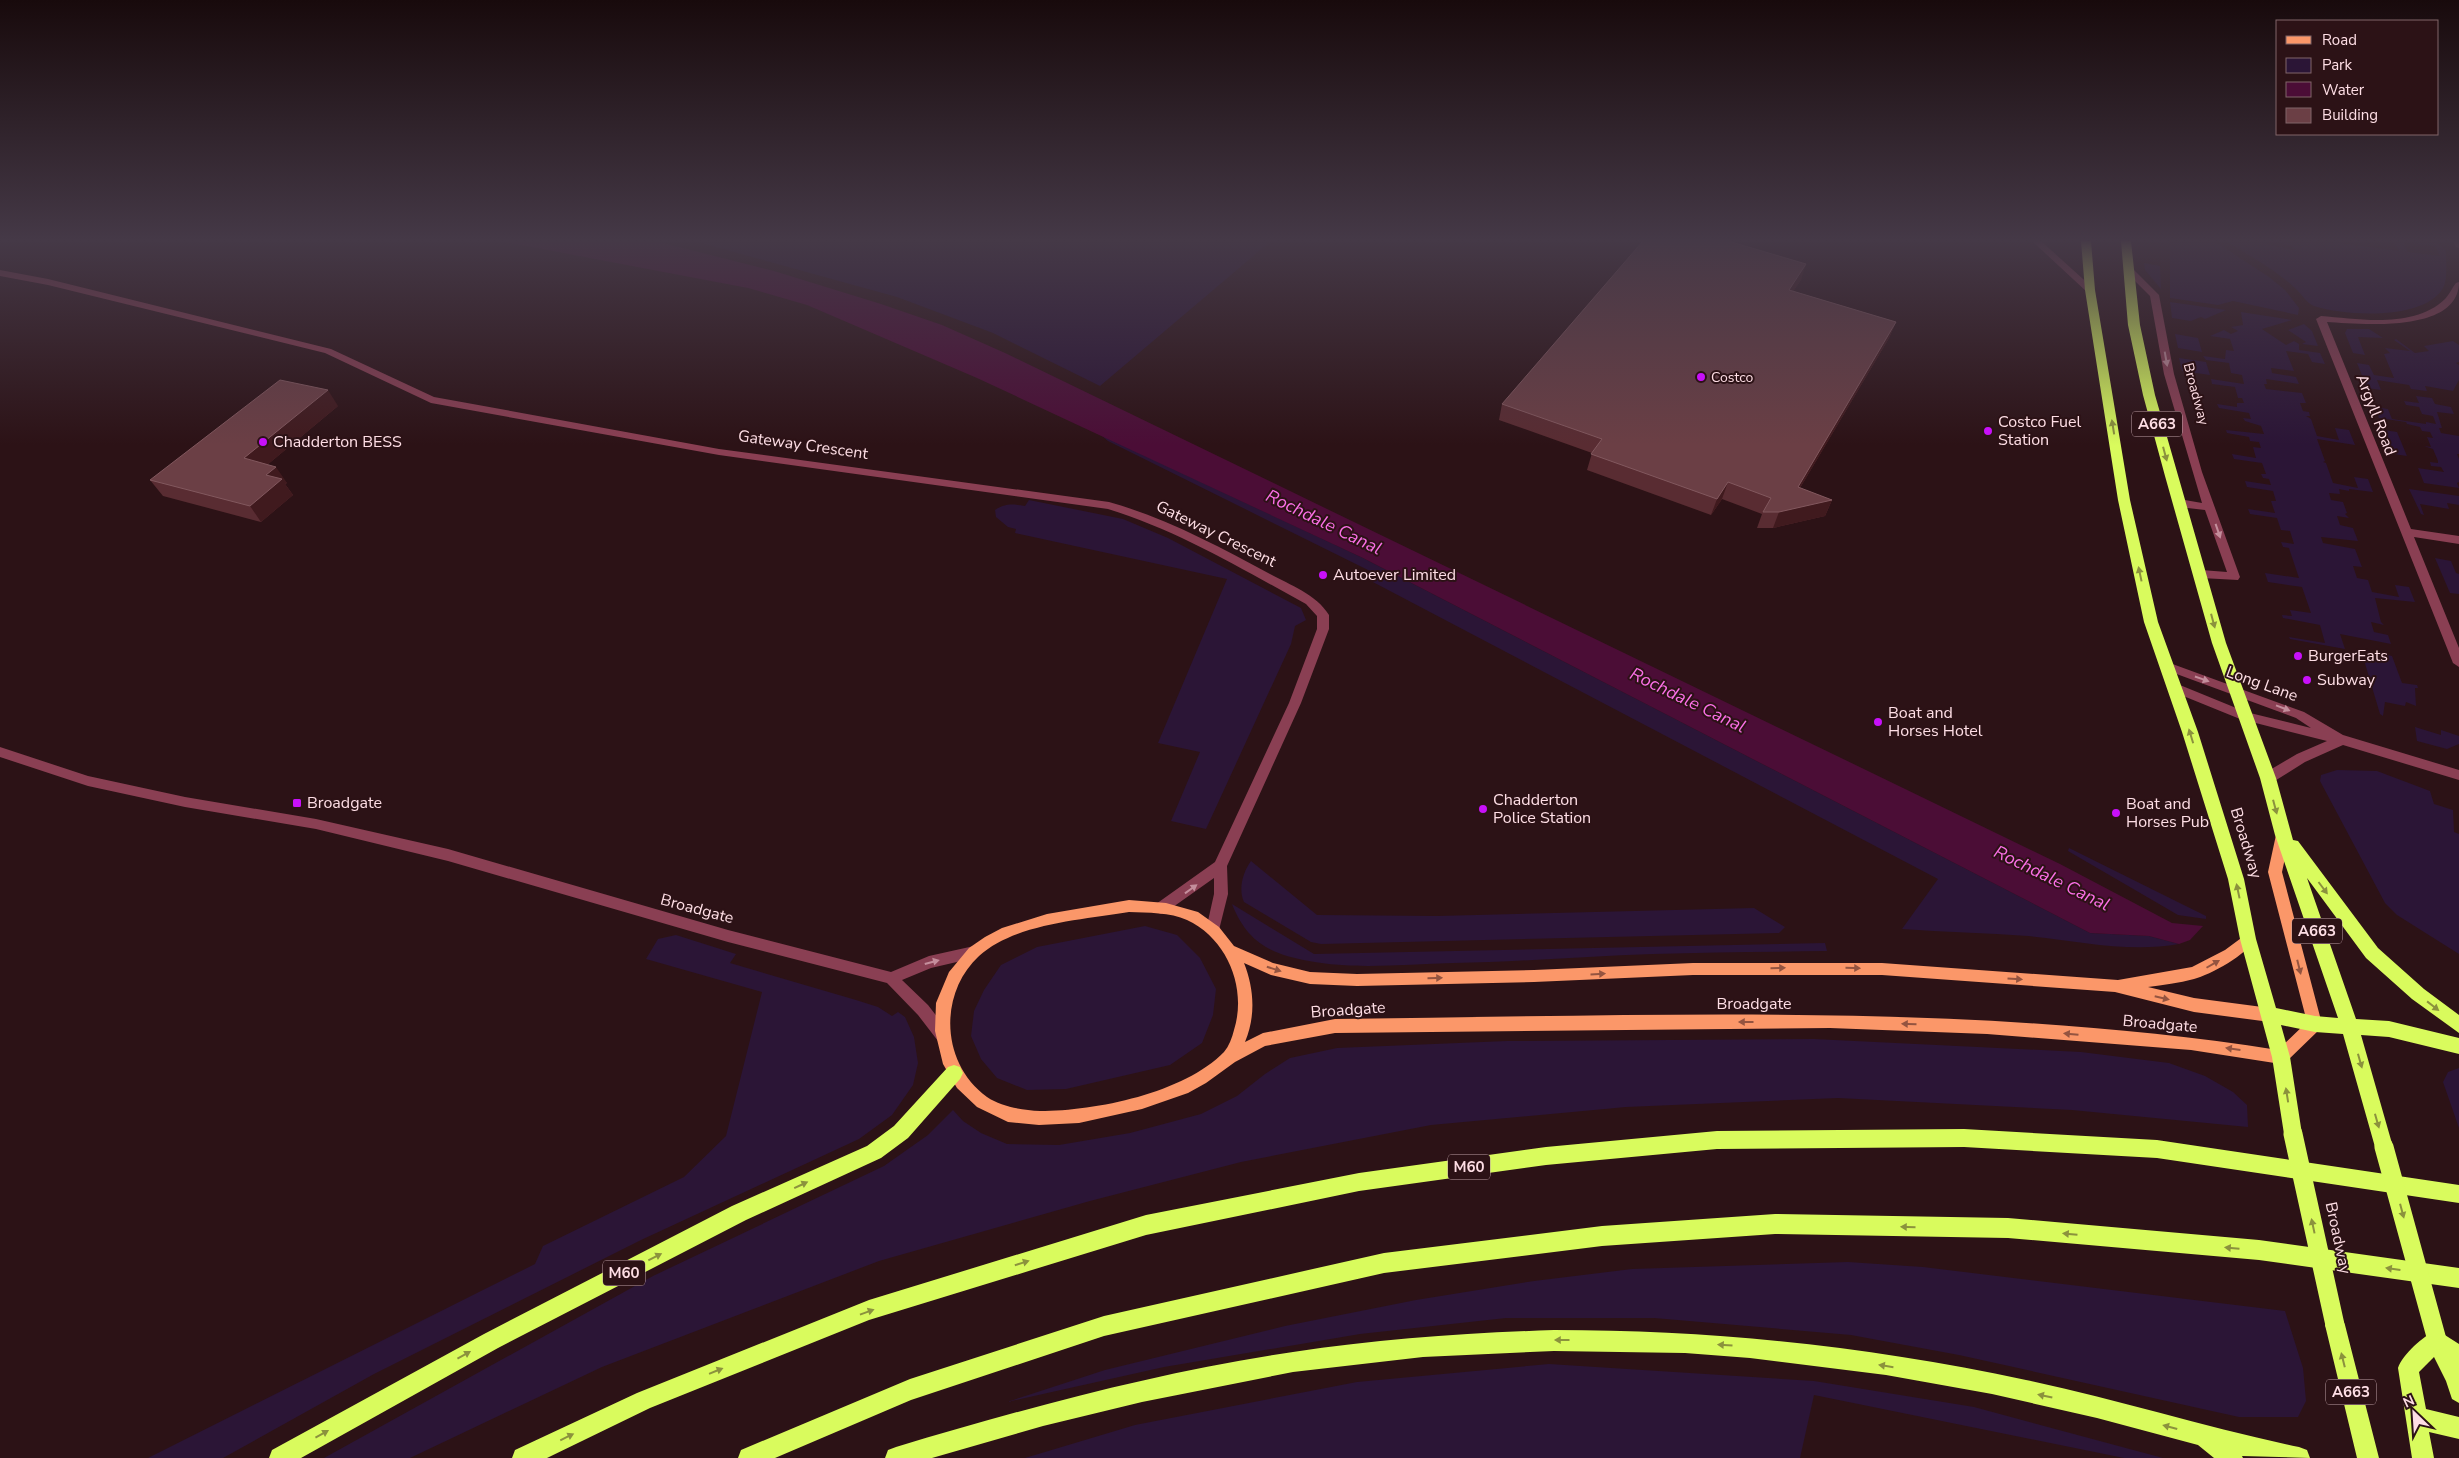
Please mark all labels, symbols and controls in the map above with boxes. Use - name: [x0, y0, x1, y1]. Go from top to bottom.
- legend: [2276, 20, 2439, 135]
- text: Road: [2322, 30, 2357, 50]
- text: Park: [2322, 55, 2352, 75]
- text: Water: [2322, 80, 2365, 100]
- text: Building: [2322, 105, 2378, 125]
- one-way arrow: [2162, 352, 2170, 367]
- street label: Broadway: [2179, 361, 2214, 428]
- place label: Costco: [1711, 368, 1754, 387]
- marker: Costco: [1695, 371, 1707, 383]
- street label: Argyll Road: [2350, 371, 2402, 459]
- place label: Costco Fuel Station: [1998, 411, 2082, 451]
- road number: A663: [2132, 412, 2182, 436]
- one-way arrow: [2108, 418, 2116, 434]
- street label: Gateway Crescent: [737, 425, 870, 465]
- marker: Costco Fuel Station: [1982, 425, 1994, 437]
- place label: Chadderton BESS: [273, 431, 402, 453]
- marker: Chadderton BESS: [257, 436, 269, 448]
- one-way arrow: [2161, 447, 2169, 462]
- water label: Rochdale Canal: [1262, 484, 1386, 560]
- street label: Gateway Crescent: [1152, 495, 1280, 573]
- one-way arrow: [2215, 524, 2222, 539]
- place label: Autoever Limited: [1333, 564, 1456, 586]
- one-way arrow: [2136, 566, 2144, 581]
- marker: Autoever Limited: [1317, 569, 1329, 581]
- one-way arrow: [2210, 614, 2218, 629]
- place label: BurgerEats: [2308, 645, 2388, 667]
- marker: BurgerEats: [2292, 650, 2304, 662]
- street label: Long Lane: [2223, 661, 2301, 707]
- water label: Rochdale Canal: [1626, 662, 1750, 738]
- place label: Subway: [2317, 669, 2376, 691]
- marker: Subway: [2301, 674, 2313, 686]
- one-way arrow: [2195, 676, 2210, 684]
- place label: Boat and Horses Hotel: [1888, 702, 1983, 742]
- one-way arrow: [2276, 705, 2290, 713]
- marker: Boat and Horses Hotel: [1872, 716, 1884, 728]
- one-way arrow: [2187, 728, 2195, 743]
- place label: Chadderton Police Station: [1493, 789, 1591, 829]
- place label: Broadgate: [307, 792, 382, 814]
- place label: Boat and Horses Pub: [2126, 793, 2209, 833]
- marker: Broadgate: [291, 797, 303, 809]
- one-way arrow: [2271, 799, 2279, 814]
- marker: Chadderton Police Station: [1477, 803, 1489, 815]
- street label: Broadway: [2225, 805, 2267, 882]
- marker: Boat and Horses Pub: [2110, 807, 2122, 819]
- water label: Rochdale Canal: [1990, 840, 2114, 916]
- one-way arrow: [2318, 881, 2328, 895]
- one-way arrow: [1184, 883, 1197, 894]
- one-way arrow: [2234, 884, 2242, 899]
- street label: Broadgate: [658, 889, 736, 929]
- road number: A663: [2292, 918, 2342, 944]
- one-way arrow: [924, 958, 939, 966]
- one-way arrow: [2206, 959, 2220, 968]
- one-way arrow: [2295, 960, 2303, 975]
- one-way arrow: [1770, 964, 1786, 972]
- one-way arrow: [1267, 965, 1282, 973]
- one-way arrow: [1845, 965, 1861, 973]
- one-way arrow: [1590, 969, 1606, 977]
- one-way arrow: [1427, 974, 1443, 982]
- one-way arrow: [2007, 975, 2023, 983]
- street label: Broadgate: [1716, 993, 1792, 1015]
- one-way arrow: [2155, 994, 2170, 1002]
- street label: Broadgate: [1310, 996, 1386, 1024]
- one-way arrow: [2426, 1001, 2440, 1011]
- street label: Broadgate: [2122, 1010, 2198, 1038]
- one-way arrow: [1738, 1018, 1754, 1026]
- one-way arrow: [1900, 1020, 1916, 1028]
- one-way arrow: [2063, 1029, 2079, 1037]
- one-way arrow: [2224, 1045, 2240, 1053]
- one-way arrow: [2356, 1054, 2364, 1069]
- one-way arrow: [2283, 1087, 2291, 1103]
- one-way arrow: [2373, 1114, 2381, 1129]
- road number: M60: [1448, 1154, 1490, 1180]
- one-way arrow: [794, 1181, 808, 1189]
- street label: Broadway: [2320, 1200, 2357, 1277]
- one-way arrow: [2398, 1203, 2406, 1218]
- one-way arrow: [2309, 1218, 2317, 1234]
- one-way arrow: [1900, 1222, 1916, 1230]
- one-way arrow: [2062, 1230, 2078, 1238]
- one-way arrow: [2224, 1244, 2240, 1252]
- one-way arrow: [648, 1253, 662, 1261]
- one-way arrow: [1014, 1259, 1029, 1267]
- road number: M60: [603, 1260, 645, 1286]
- one-way arrow: [2385, 1264, 2401, 1272]
- one-way arrow: [859, 1308, 874, 1315]
- one-way arrow: [1554, 1336, 1570, 1344]
- one-way arrow: [1716, 1341, 1732, 1349]
- one-way arrow: [458, 1351, 471, 1360]
- one-way arrow: [2339, 1352, 2347, 1367]
- one-way arrow: [1877, 1361, 1893, 1369]
- one-way arrow: [708, 1367, 723, 1375]
- road number: A663: [2326, 1380, 2376, 1404]
- north arrow: [2389, 1388, 2439, 1438]
- text: N: [2400, 1391, 2417, 1412]
- one-way arrow: [2038, 1392, 2053, 1400]
- one-way arrow: [2162, 1422, 2177, 1430]
- one-way arrow: [315, 1429, 329, 1438]
- one-way arrow: [560, 1433, 574, 1441]

